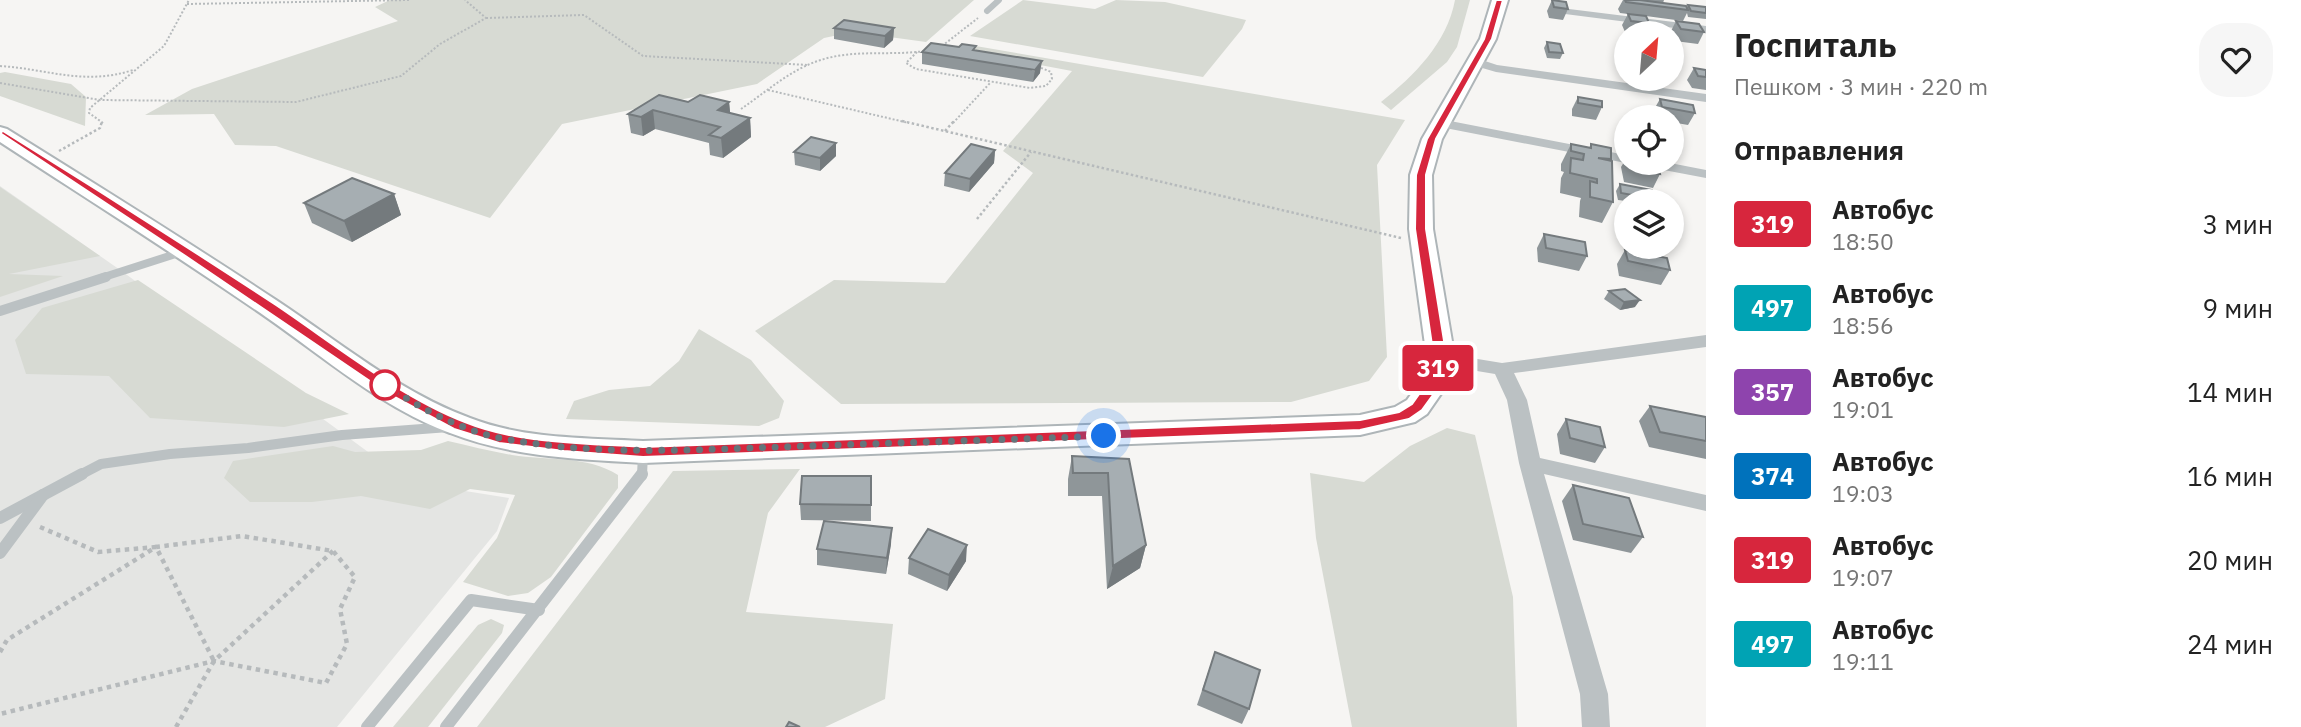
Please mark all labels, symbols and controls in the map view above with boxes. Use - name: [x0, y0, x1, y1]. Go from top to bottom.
- north arrow: [1614, 21, 1684, 91]
- map controls: [1614, 21, 1684, 259]
- text: Госпиталь: [1734, 23, 1896, 66]
- button: heart: [2199, 23, 2273, 97]
- text: Пешком · 3 мин · 220 m: [1734, 71, 1988, 101]
- button: locate: [1614, 105, 1684, 175]
- text: Отправления: [1734, 133, 1904, 167]
- button: layers: [1614, 189, 1684, 259]
- text: Автобус: [1832, 192, 1934, 226]
- text: 3 мин: [2203, 207, 2273, 241]
- text: 319: [1751, 208, 1794, 240]
- text: 18:50: [1832, 226, 1894, 256]
- text: Автобус: [1832, 276, 1934, 310]
- text: 9 мин: [2203, 291, 2273, 325]
- text: 497: [1751, 292, 1794, 324]
- text: 18:56: [1832, 310, 1894, 340]
- line badge: 319: [1398, 345, 1478, 391]
- text: 319: [1416, 352, 1460, 384]
- text: Автобус: [1832, 360, 1934, 394]
- unlabelled marker: [370, 370, 400, 400]
- text: 14 мин: [2187, 375, 2273, 409]
- text: 357: [1751, 376, 1794, 408]
- text: 19:01: [1832, 394, 1894, 424]
- your location: [1086, 418, 1121, 453]
- text: Автобус: [1832, 444, 1934, 478]
- text: 16 мин: [2187, 459, 2273, 493]
- text: 374: [1751, 460, 1794, 492]
- text: 19:03: [1832, 478, 1894, 508]
- text: Автобус: [1832, 528, 1934, 562]
- text: 20 мин: [2187, 543, 2273, 577]
- text: 319: [1751, 544, 1794, 576]
- text: 19:07: [1832, 562, 1894, 592]
- text: Автобус: [1832, 612, 1934, 646]
- text: 24 мин: [2187, 627, 2273, 661]
- text: 497: [1751, 628, 1794, 660]
- text: 19:11: [1832, 646, 1894, 676]

